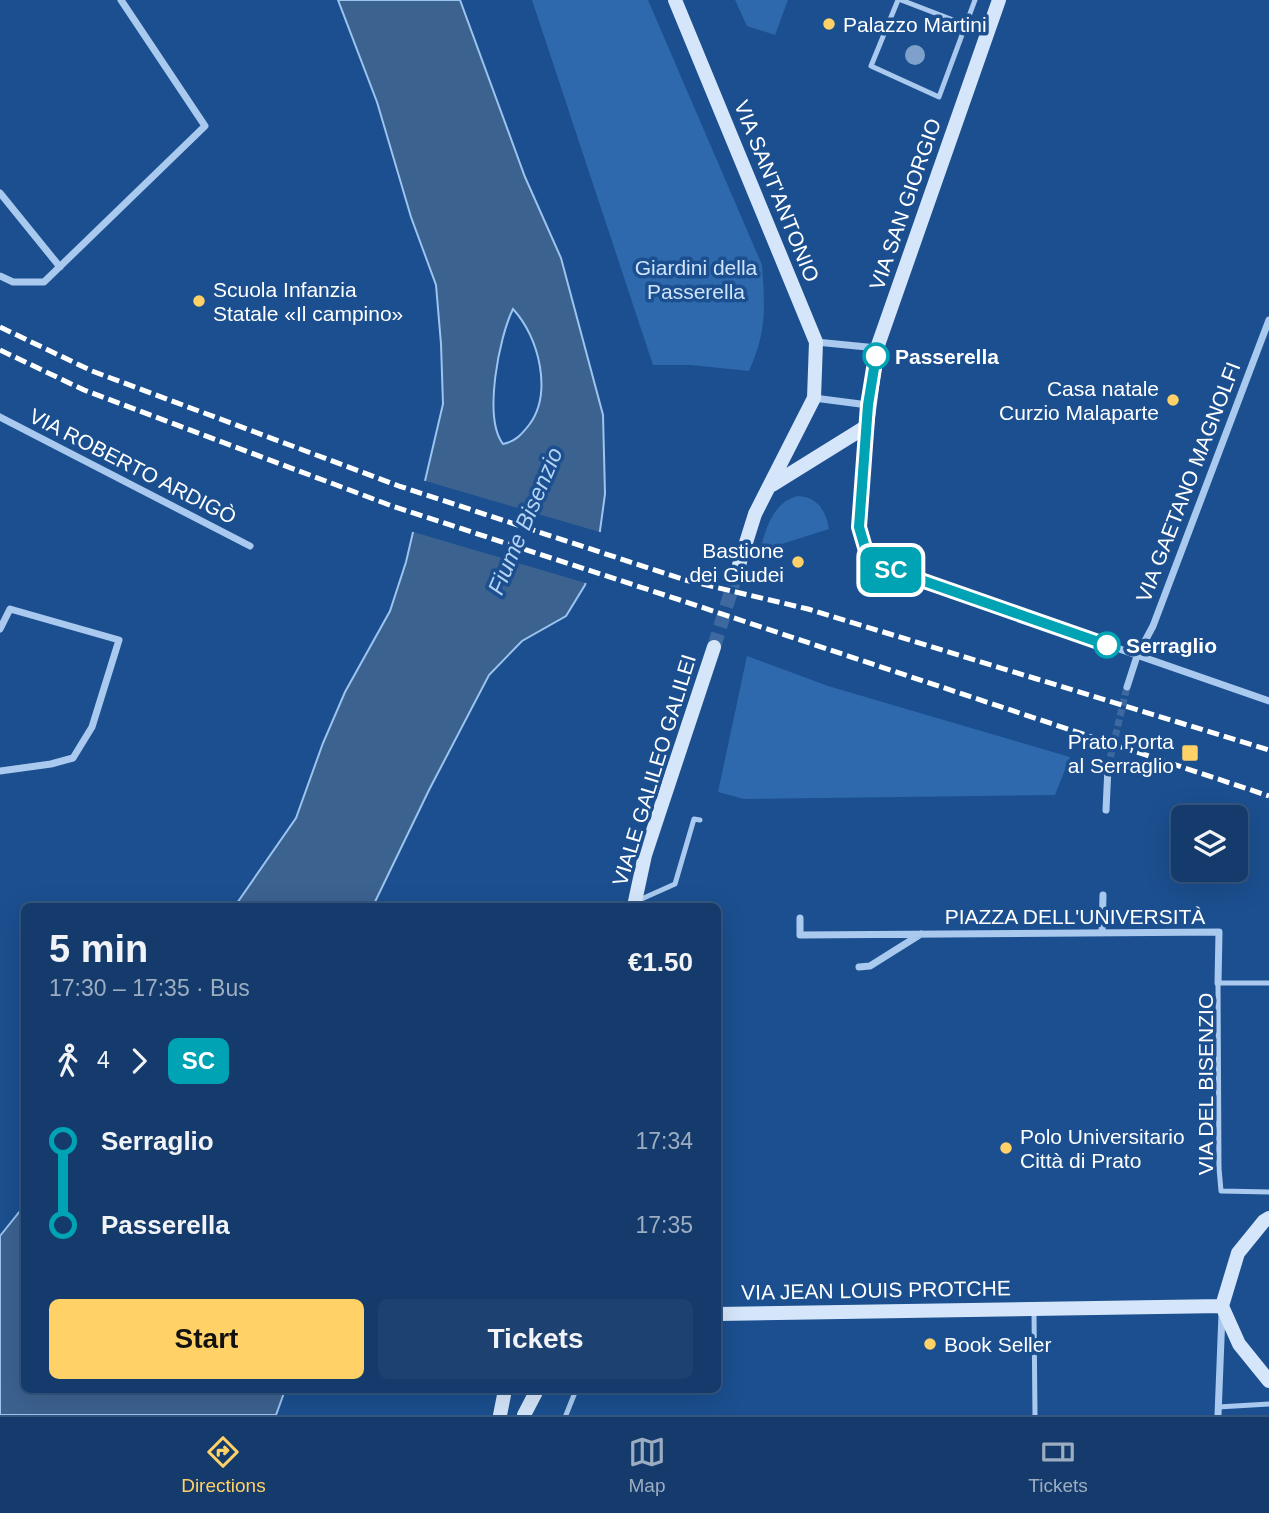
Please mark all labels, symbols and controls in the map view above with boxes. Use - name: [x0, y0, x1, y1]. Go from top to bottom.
- place label: Palazzo Martini: [843, 13, 987, 36]
- marker: Palazzo Martini: [821, 16, 837, 32]
- street label: VIA SANT'ANTONIO: [730, 97, 824, 285]
- street label: VIA SAN GIORGIO: [865, 115, 945, 293]
- park label: Giardini della Passerella: [635, 256, 758, 303]
- place label: Scuola Infanzia Statale «Il campino»: [213, 278, 403, 325]
- marker: Scuola Infanzia Statale «Il campino»: [191, 293, 207, 309]
- marker: Passerella: [863, 343, 889, 369]
- place label: Passerella: [895, 345, 999, 368]
- street label: VIA GAETANO MAGNOLFI: [1132, 359, 1244, 605]
- place label: Casa natale Curzio Malaparte: [999, 377, 1159, 424]
- marker: Casa natale Curzio Malaparte: [1165, 392, 1181, 408]
- street label: VIA ROBERTO ARDIGÒ: [26, 404, 240, 528]
- water label: Fiume Bisenzio: [482, 443, 568, 598]
- place label: Bastione dei Giudei: [689, 539, 784, 586]
- line badge: SC: [860, 547, 922, 593]
- marker: Bastione dei Giudei: [790, 554, 806, 570]
- text: SC: [874, 556, 908, 583]
- marker: Serraglio: [1094, 632, 1120, 658]
- place label: Serraglio: [1126, 634, 1217, 657]
- street label: VIALE GALILEO GALILEI: [608, 652, 700, 888]
- place label: Prato Porta al Serraglio: [1068, 730, 1174, 777]
- marker: Prato Porta al Serraglio: [1180, 743, 1200, 763]
- map controls: [1171, 805, 1248, 882]
- button: layers: [1171, 805, 1248, 882]
- street label: PIAZZA DELL'UNIVERSITÀ: [945, 905, 1205, 928]
- text: 5 min: [49, 928, 148, 970]
- text: €1.50: [628, 947, 693, 977]
- text: 17:30 – 17:35 · Bus: [49, 975, 250, 1001]
- street label: VIA DEL BISENZIO: [1194, 993, 1217, 1175]
- icon: walk: [49, 1042, 87, 1080]
- icon: forward: [120, 1042, 158, 1080]
- text: 4: [97, 1047, 110, 1073]
- text: SC: [182, 1047, 215, 1074]
- place label: Polo Universitario Città di Prato: [1020, 1125, 1185, 1172]
- text: Serraglio: [101, 1126, 214, 1156]
- text: 17:34: [635, 1128, 693, 1154]
- marker: Polo Universitario Città di Prato: [998, 1140, 1014, 1156]
- text: Passerella: [101, 1210, 230, 1240]
- text: 17:35: [635, 1212, 693, 1238]
- street label: VIA JEAN LOUIS PROTCHE: [741, 1276, 1011, 1304]
- button: Start: [49, 1299, 364, 1379]
- button: Tickets: [378, 1299, 693, 1379]
- place label: Book Seller: [944, 1333, 1051, 1356]
- marker: Book Seller: [922, 1336, 938, 1352]
- tab: Directions: [181, 1433, 266, 1497]
- tab: Map: [628, 1433, 666, 1497]
- tab: Tickets: [1028, 1433, 1088, 1497]

